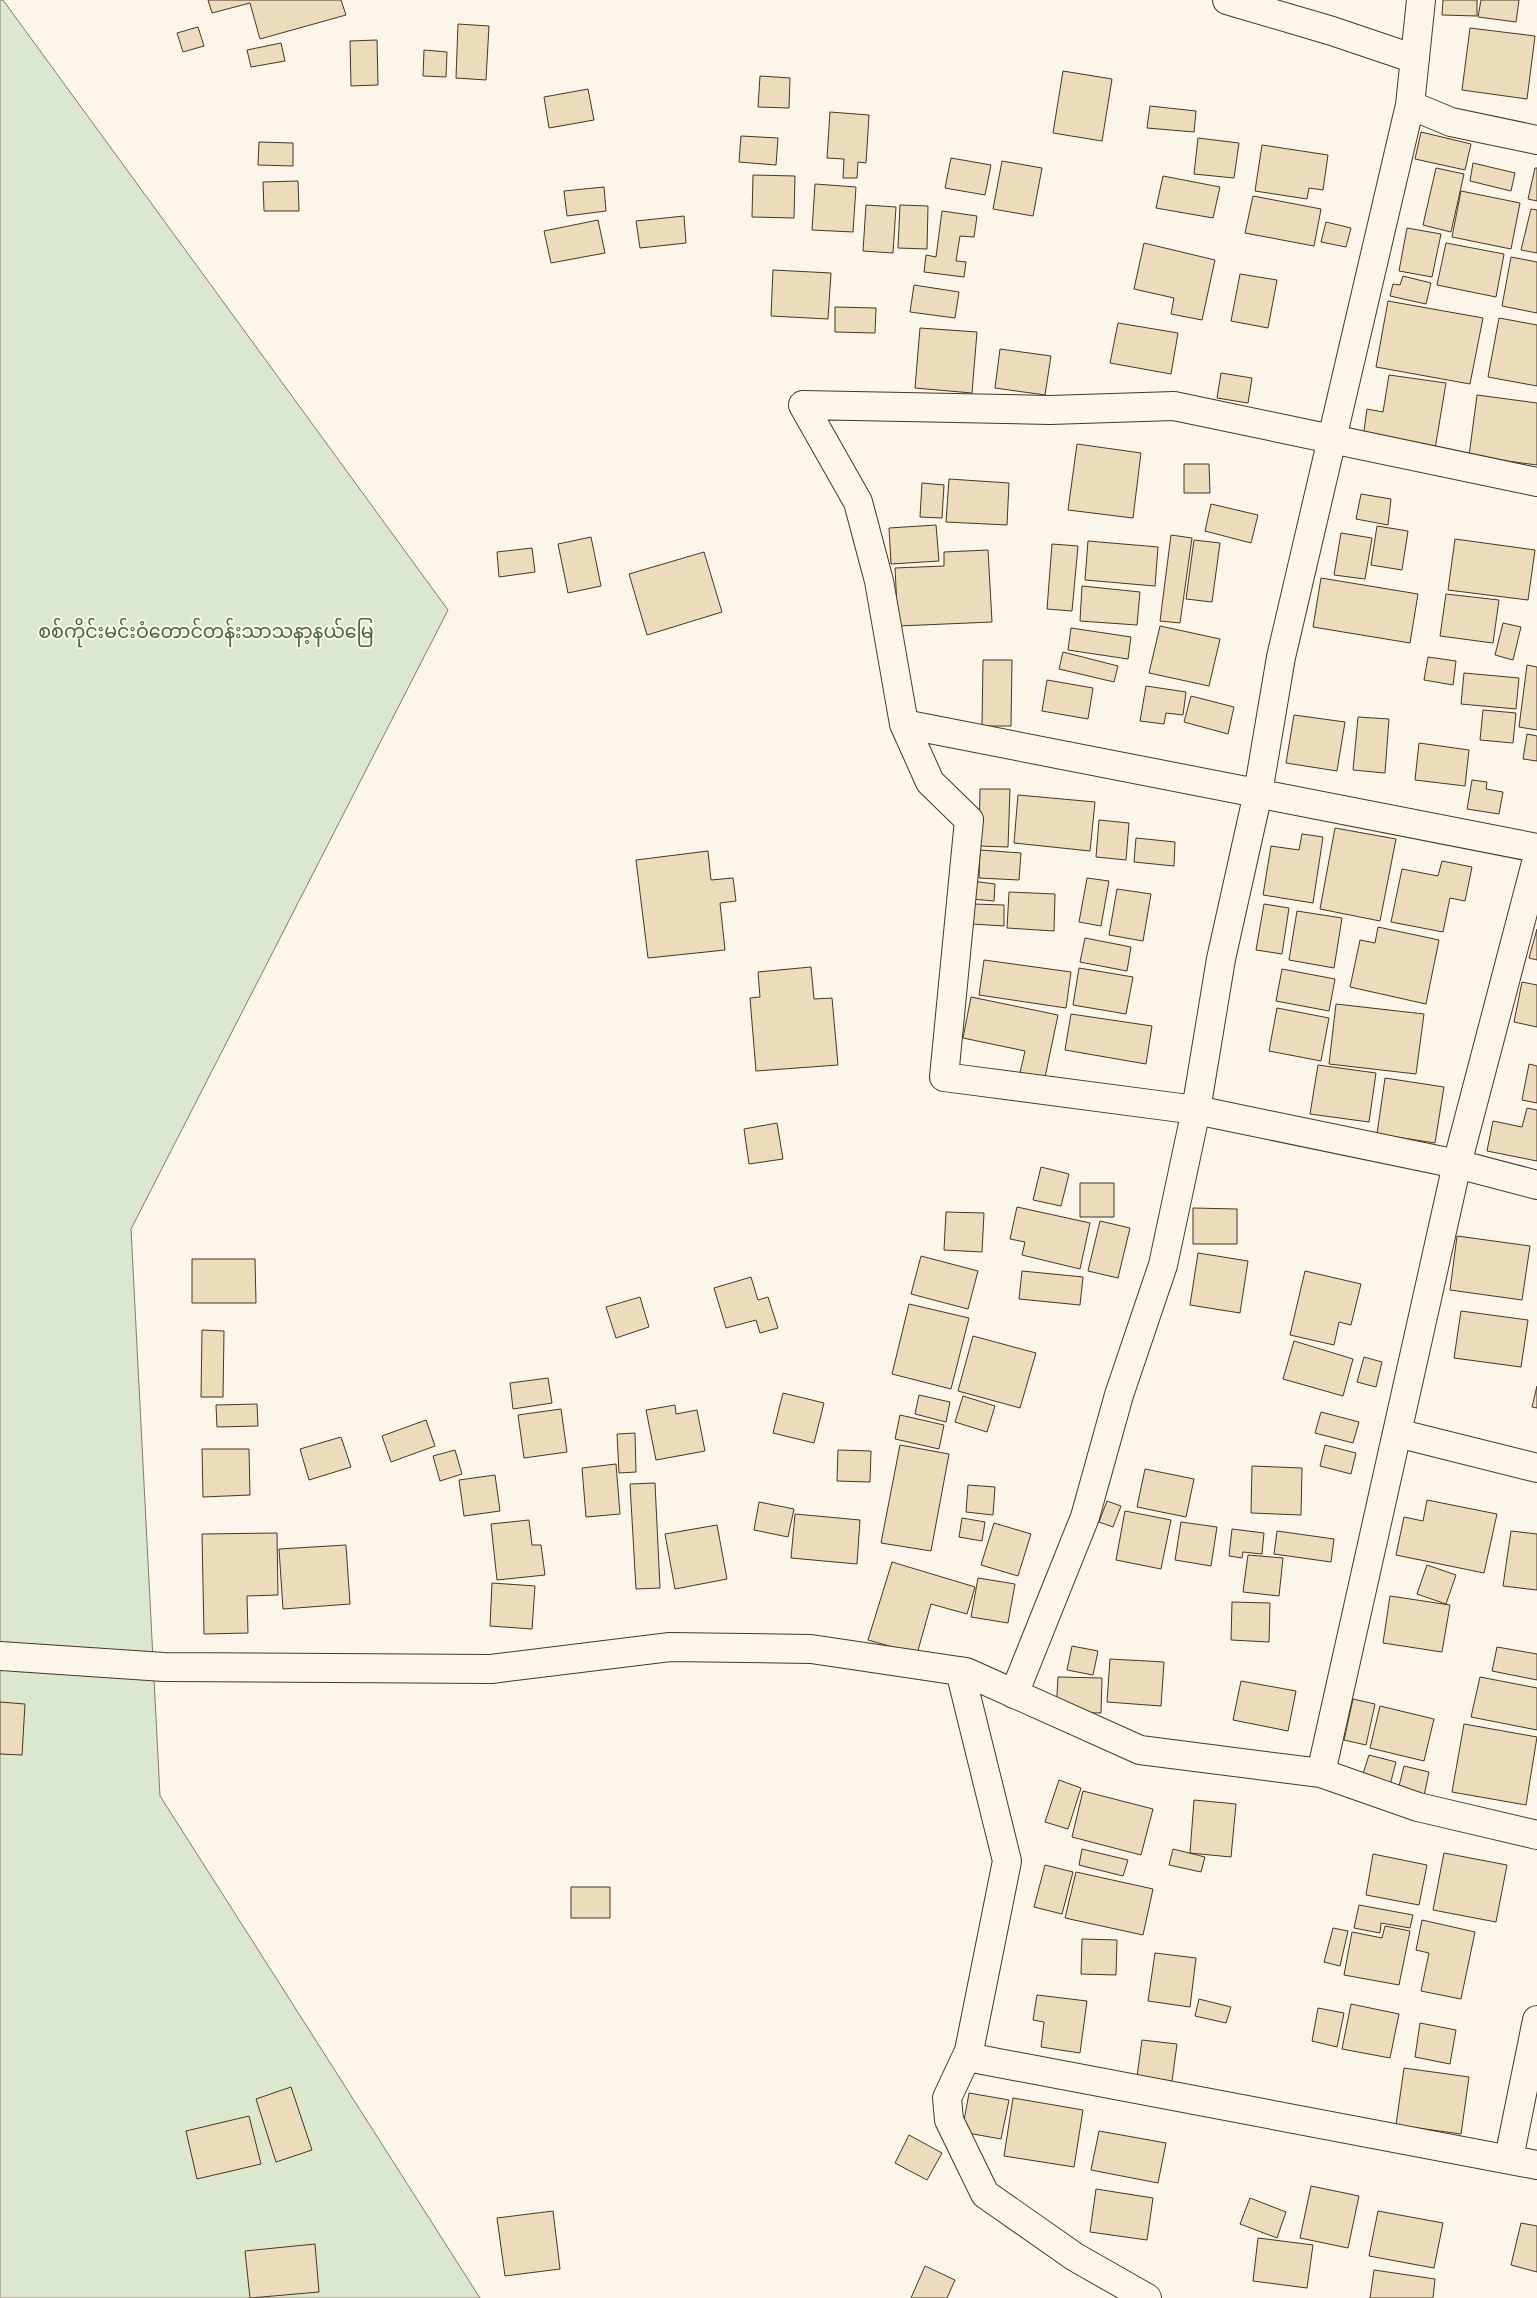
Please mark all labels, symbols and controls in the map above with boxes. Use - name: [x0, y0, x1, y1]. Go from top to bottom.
- park label: စစ်ကိုင်းမင်းဝံတောင်တန်းသာသနာ့နယ်မြေ: [38, 617, 374, 648]

